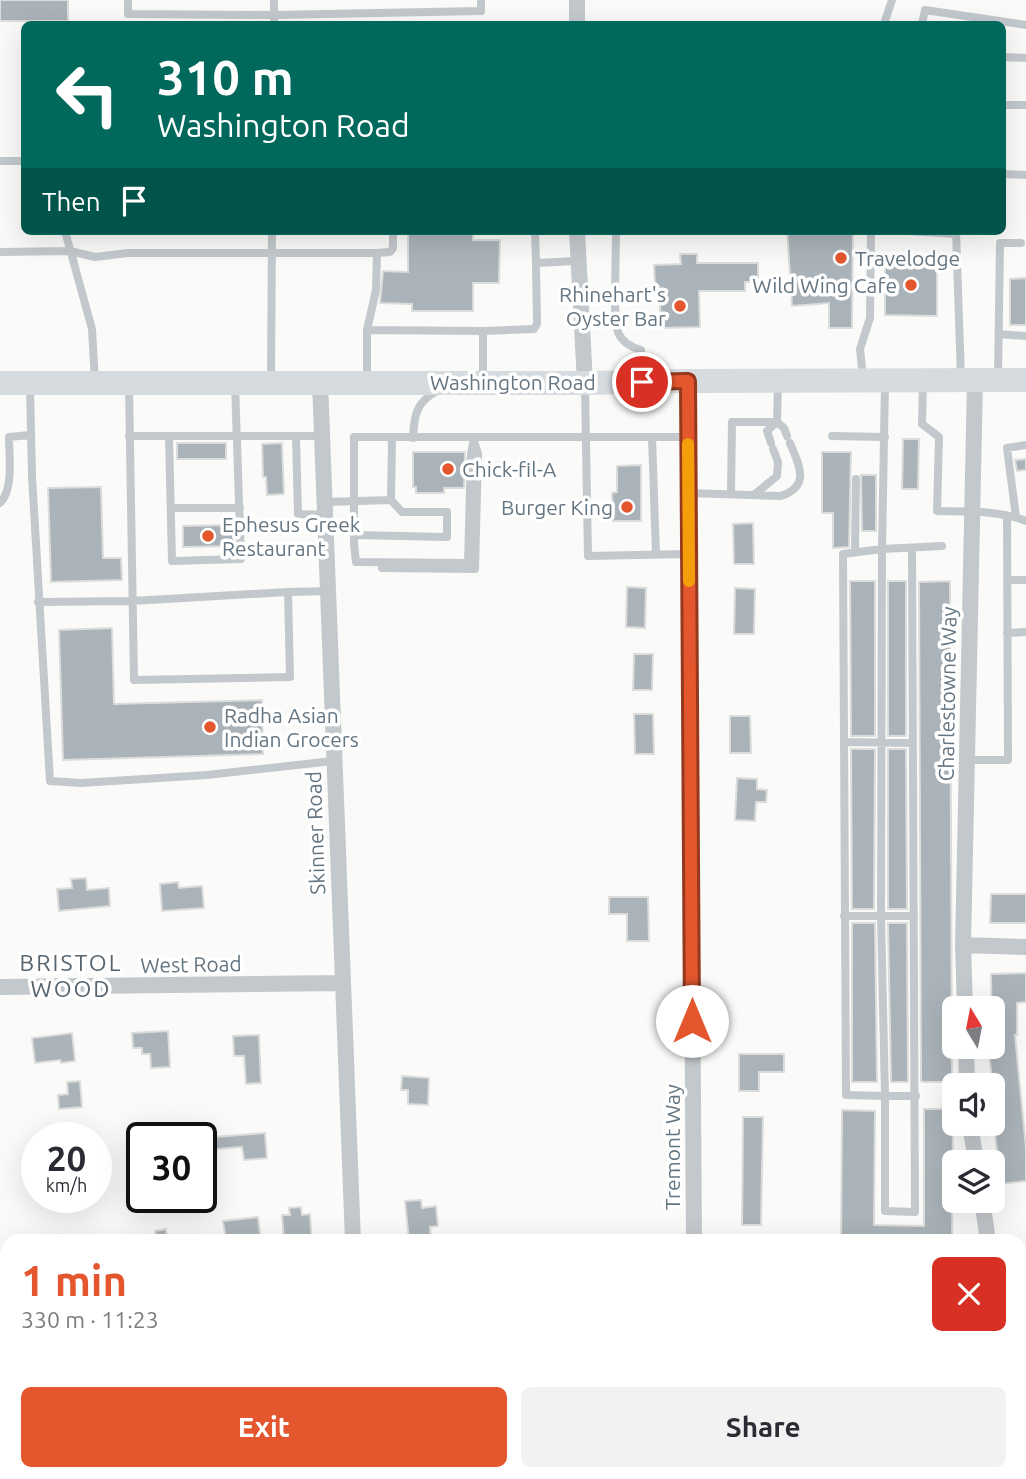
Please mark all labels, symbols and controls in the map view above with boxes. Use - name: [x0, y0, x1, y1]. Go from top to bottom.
- icon: left: [42, 49, 133, 140]
- text: 310 m: [157, 49, 294, 104]
- text: Washington Road: [157, 107, 410, 143]
- icon: arrive: [115, 182, 153, 220]
- text: Then: [42, 187, 101, 216]
- place label: Travelodge: [855, 246, 960, 270]
- marker: Travelodge: [833, 250, 849, 266]
- place label: Wild Wing Cafe: [752, 273, 897, 297]
- marker: Wild Wing Cafe: [903, 277, 919, 293]
- place label: Rhinehart's Oyster Bar: [559, 282, 666, 330]
- marker: Rhinehart's Oyster Bar: [672, 298, 688, 314]
- pin: [612, 352, 672, 412]
- icon: arrive: [623, 363, 661, 401]
- street label: Washington Road: [430, 370, 596, 394]
- place label: Chick-fil-A: [462, 457, 557, 481]
- marker: Chick-fil-A: [440, 461, 456, 477]
- place label: Burger King: [501, 495, 613, 519]
- marker: Burger King: [619, 499, 635, 515]
- place label: Ephesus Greek Restaurant: [222, 512, 361, 560]
- marker: Ephesus Greek Restaurant: [200, 528, 216, 544]
- street label: Charlestowne Way: [933, 606, 961, 782]
- place label: Radha Asian Indian Grocers: [224, 703, 359, 751]
- marker: Radha Asian Indian Grocers: [202, 719, 218, 735]
- street label: Skinner Road: [301, 771, 329, 895]
- district label: BRISTOL WOOD: [20, 950, 122, 1001]
- street label: West Road: [140, 951, 242, 977]
- position arrow: [655, 984, 729, 1058]
- north arrow: [942, 996, 1004, 1059]
- map controls: [942, 996, 1005, 1213]
- button: sound: [942, 1073, 1005, 1136]
- street label: Tremont Way: [660, 1084, 684, 1210]
- speed limit sign: 30: [126, 1122, 217, 1213]
- text: 20: [47, 1138, 86, 1178]
- button: layers: [942, 1150, 1005, 1213]
- text: km/h: [46, 1175, 87, 1195]
- text: 1 min: [21, 1257, 127, 1304]
- button: close: [932, 1257, 1006, 1331]
- text: 330 m · 11:23: [21, 1307, 159, 1332]
- button: Exit: [21, 1387, 507, 1467]
- button: Share: [521, 1387, 1006, 1467]

